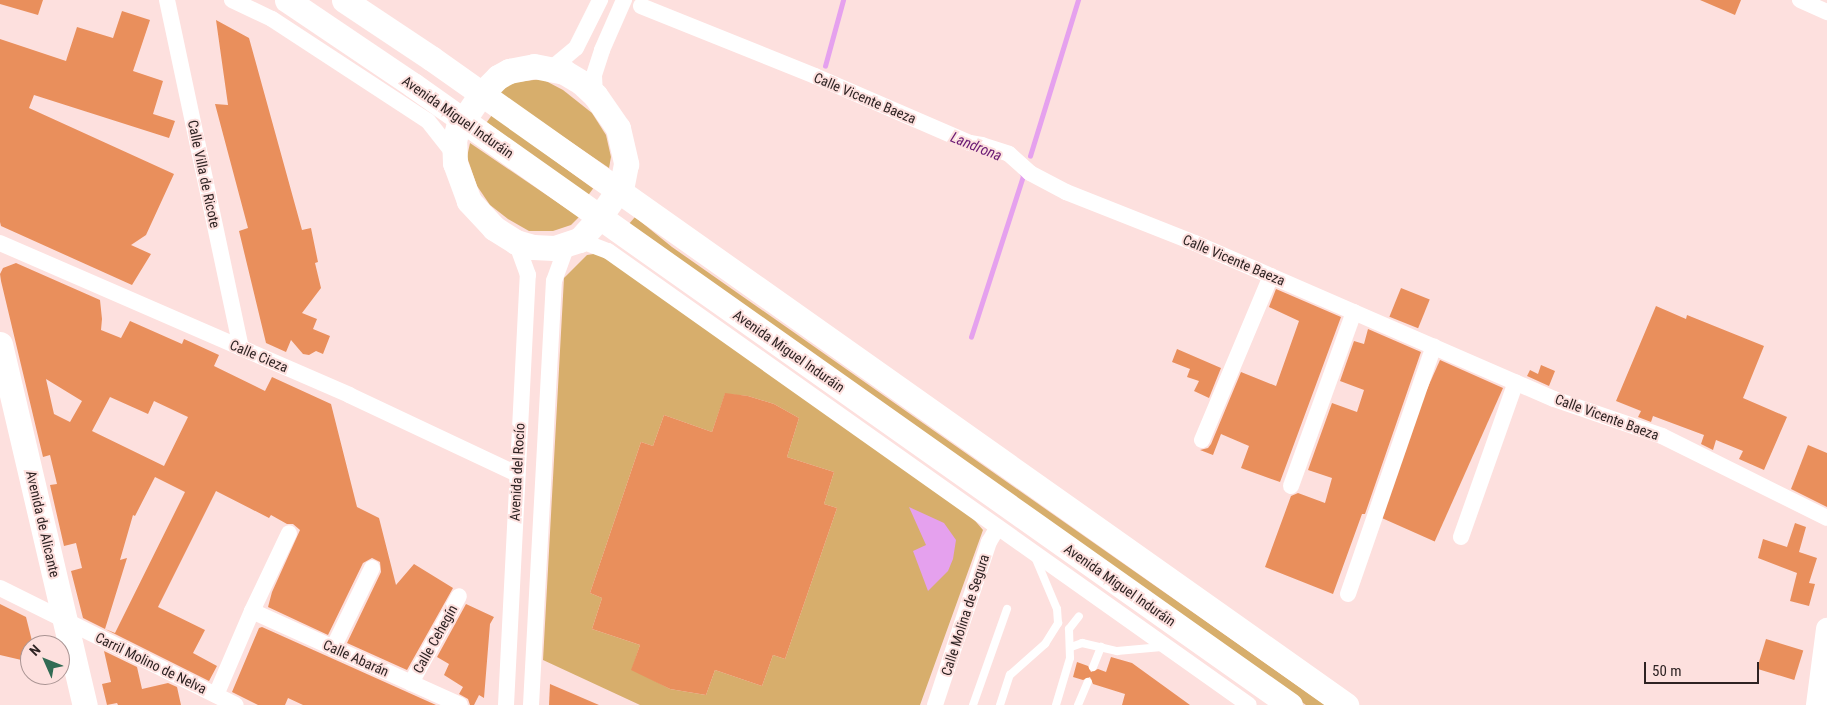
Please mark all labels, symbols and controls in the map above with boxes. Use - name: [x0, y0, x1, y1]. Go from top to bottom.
- street label: Calle Vicente Baeza: [811, 69, 919, 127]
- street label: Avenida Miguel Induráin: [399, 72, 517, 162]
- street label: Calle Villa de Ricote: [184, 119, 224, 229]
- water label: Landrona: [948, 129, 1004, 165]
- street label: Calle Vicente Baeza: [1180, 231, 1288, 289]
- street label: Avenida Miguel Induráin: [730, 306, 848, 396]
- street label: Calle Cieza: [227, 336, 291, 376]
- street label: Calle Vicente Baeza: [1553, 390, 1661, 444]
- street label: Avenida del Rocío: [506, 423, 528, 521]
- street label: Avenida de Alicante: [23, 469, 63, 579]
- street label: Avenida Miguel Induráin: [1061, 540, 1179, 630]
- street label: Calle Molina de Segura: [937, 552, 993, 678]
- street label: Calle Cehegín: [409, 602, 461, 676]
- street label: Carril Molino de Nelva: [93, 629, 209, 697]
- north arrow: [20, 635, 70, 685]
- street label: Calle Abarán: [321, 636, 391, 680]
- text: N: [26, 642, 44, 659]
- scale bar: [1647, 652, 1762, 684]
- text: 50 m: [1652, 662, 1682, 680]

